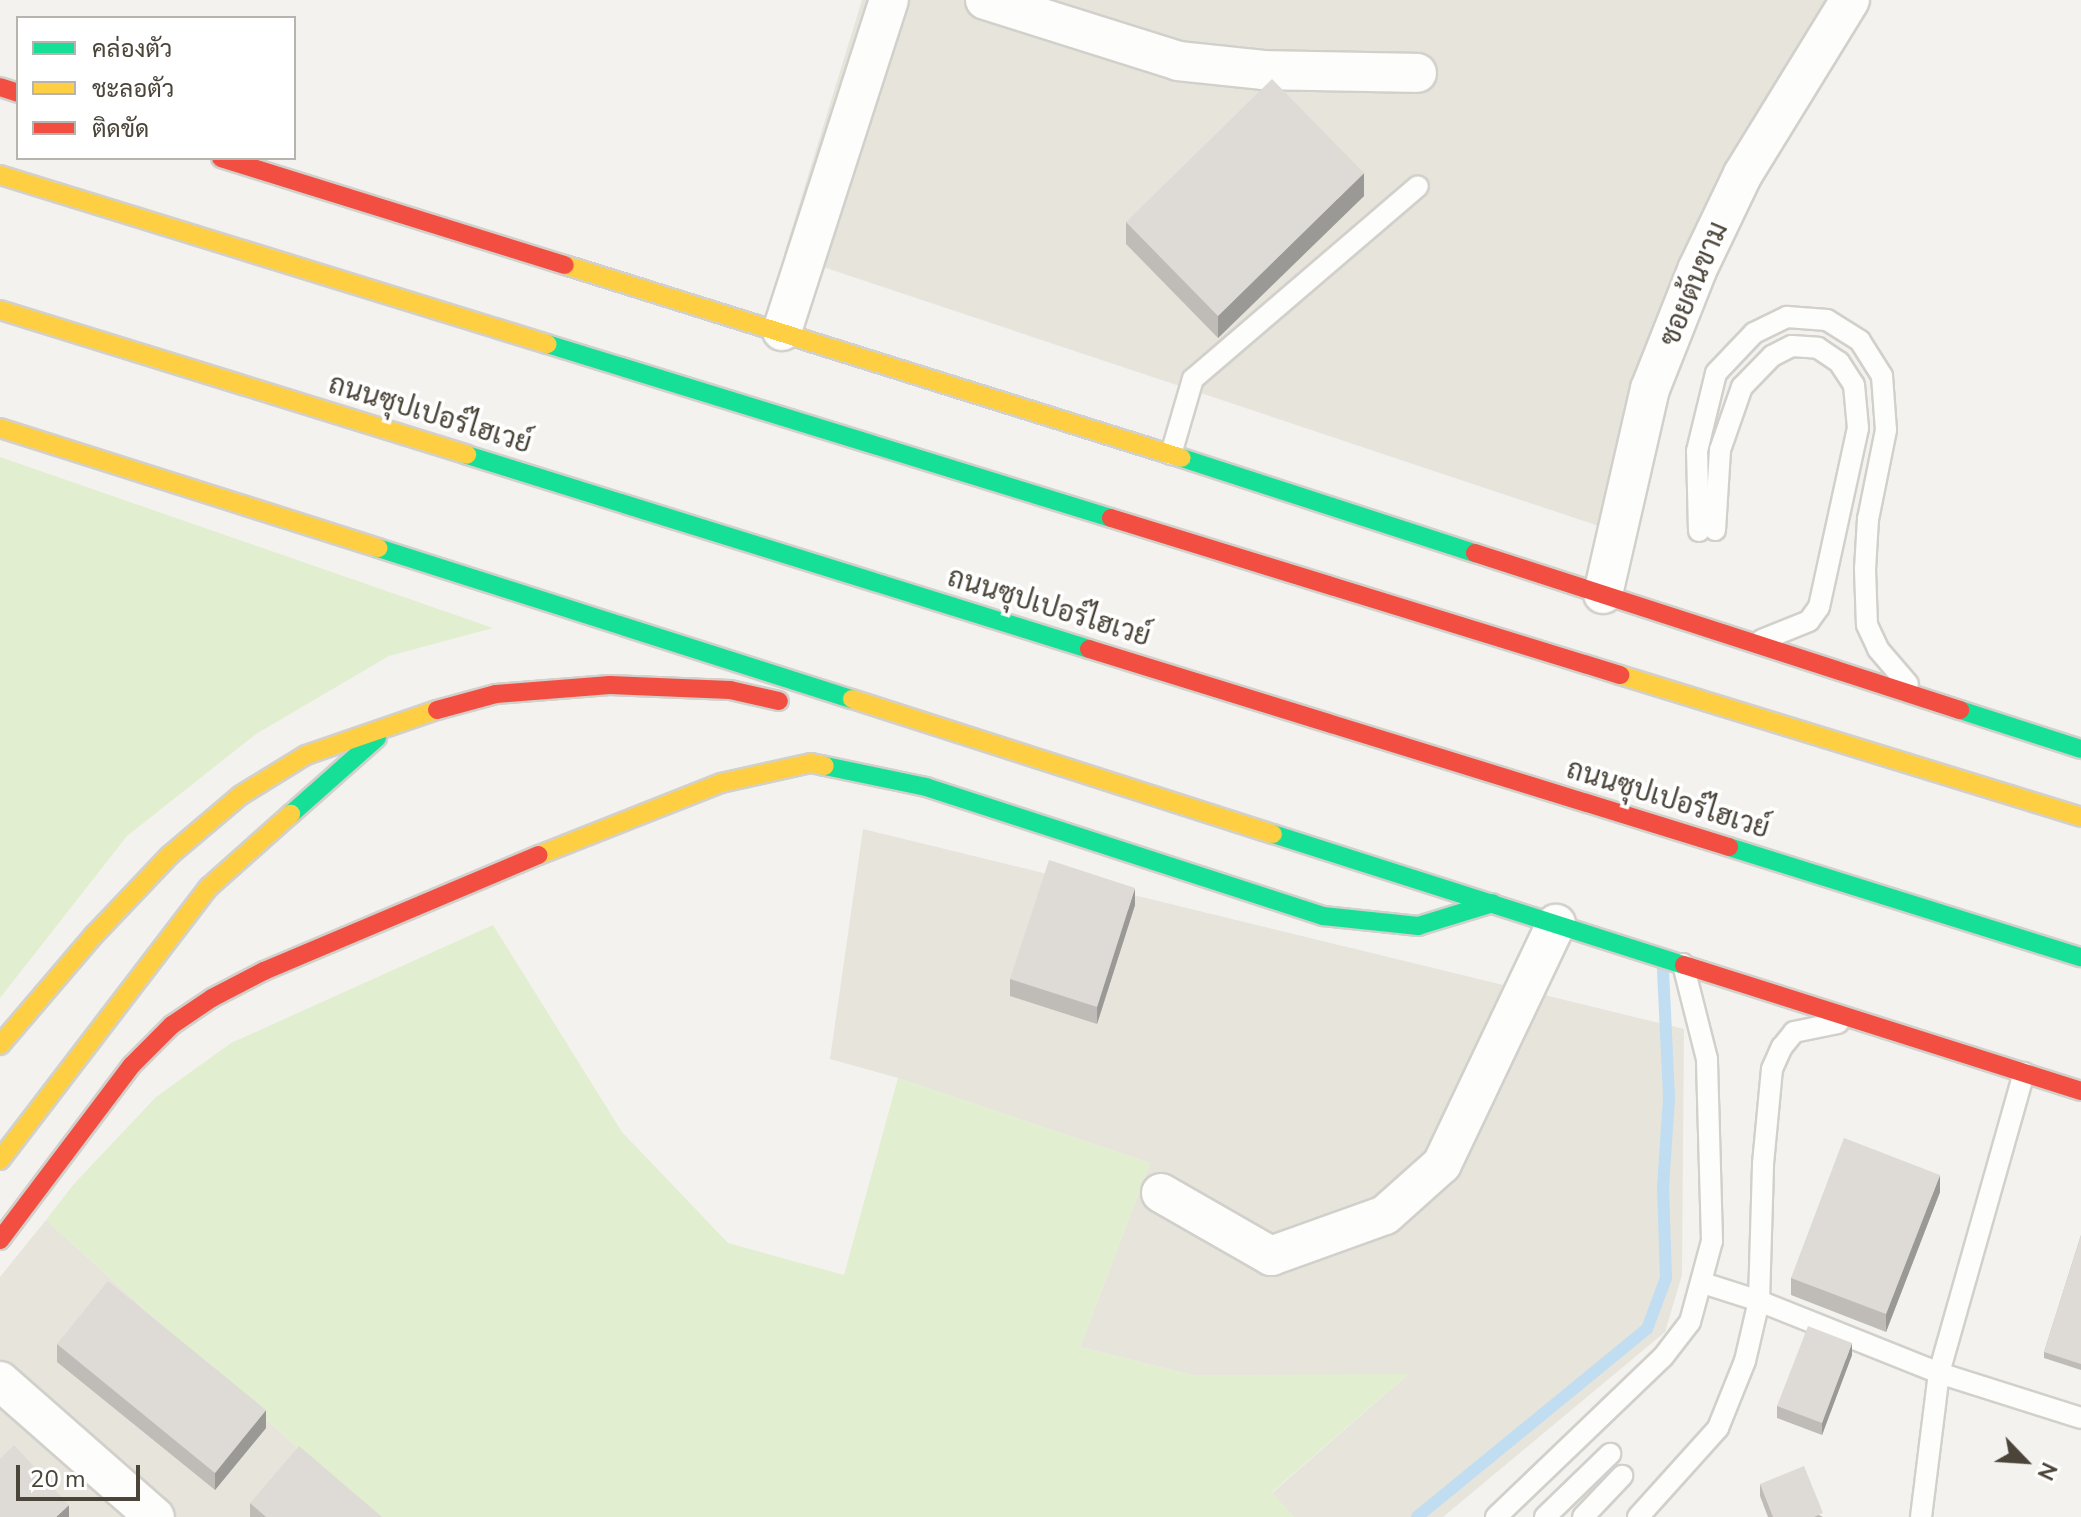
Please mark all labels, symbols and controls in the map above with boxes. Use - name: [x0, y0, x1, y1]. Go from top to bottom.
- legend: [16, 16, 296, 160]
- text: คล่องตัว: [92, 33, 172, 65]
- text: ชะลอตัว: [92, 73, 174, 105]
- text: ติดขัด: [92, 113, 149, 145]
- street label: ซอยต้นขาม: [1653, 217, 1735, 351]
- street label: ถนนซุปเปอร์ไฮเวย์: [325, 367, 535, 461]
- street label: ถนนซุปเปอร์ไฮเวย์: [944, 560, 1154, 654]
- street label: ถนนซุปเปอร์ไฮเวย์: [1563, 752, 1773, 846]
- north arrow: [1985, 1421, 2065, 1501]
- scale bar: [20, 1449, 144, 1499]
- text: N: [2030, 1457, 2064, 1485]
- text: 20 m: [30, 1463, 86, 1495]

